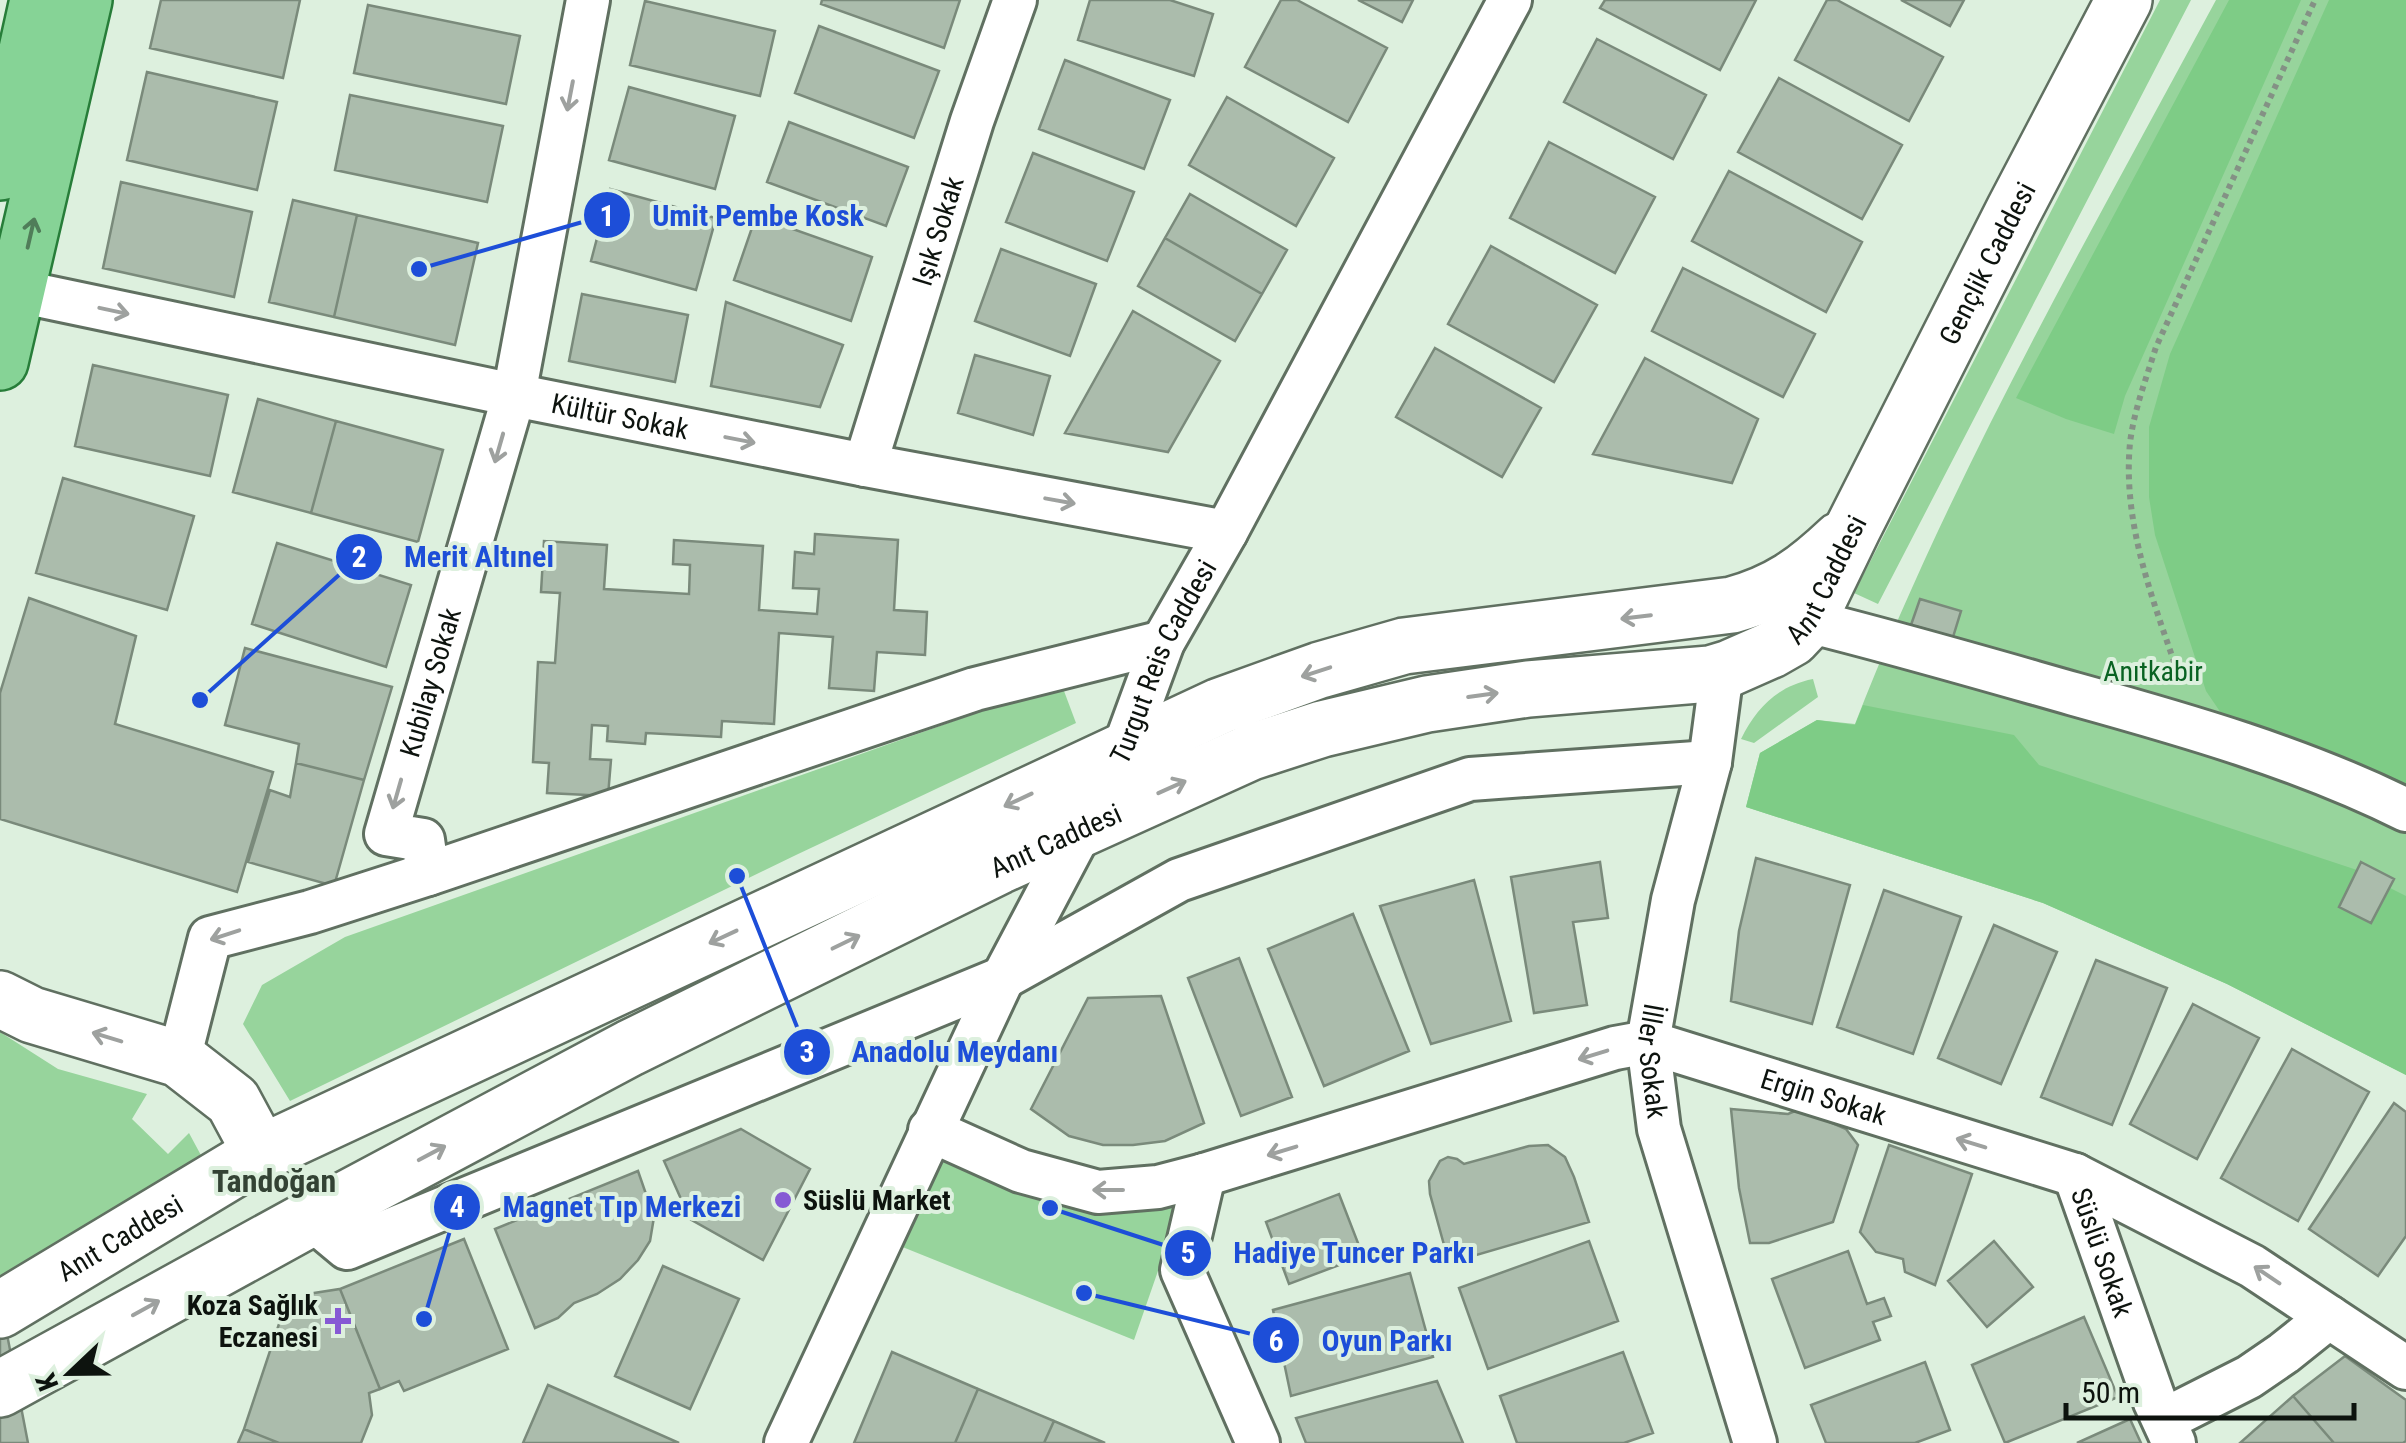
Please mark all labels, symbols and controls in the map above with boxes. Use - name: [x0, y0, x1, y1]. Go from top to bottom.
- one-way arrow: [560, 79, 579, 112]
- street label: Işık Sokak: [905, 172, 970, 290]
- street label: Gençlik Caddesi: [1932, 177, 2042, 350]
- callout: Umit Pembe Kosk: [582, 185, 884, 245]
- text: 1: [599, 198, 615, 233]
- text: Umit Pembe Kosk: [652, 198, 865, 233]
- one-way arrow: [23, 218, 41, 250]
- one-way arrow: [97, 302, 129, 321]
- street label: Kültür Sokak: [549, 386, 692, 446]
- one-way arrow: [489, 432, 507, 464]
- one-way arrow: [724, 432, 756, 451]
- one-way arrow: [1043, 493, 1075, 512]
- street label: Anıt Caddesi: [1779, 510, 1873, 651]
- callout: Merit Altınel: [334, 527, 574, 587]
- text: 2: [351, 539, 367, 574]
- text: Merit Altınel: [404, 539, 554, 574]
- street label: Turgut Reis Caddesi: [1103, 554, 1223, 769]
- street label: Kubilay Sokak: [393, 604, 468, 761]
- one-way arrow: [1620, 608, 1652, 627]
- park label: Anıtkabir: [2103, 655, 2203, 688]
- one-way arrow: [1301, 664, 1332, 682]
- one-way arrow: [1466, 686, 1498, 704]
- one-way arrow: [1156, 777, 1187, 795]
- one-way arrow: [387, 778, 406, 809]
- one-way arrow: [1004, 791, 1034, 810]
- street label: Anıt Caddesi: [985, 796, 1126, 884]
- one-way arrow: [210, 927, 242, 945]
- one-way arrow: [708, 929, 739, 947]
- one-way arrow: [831, 931, 861, 950]
- street label: İller Sokak: [1631, 1001, 1674, 1121]
- callout: Anadolu Meydanı: [782, 1022, 1079, 1082]
- one-way arrow: [92, 1027, 123, 1045]
- text: 3: [799, 1034, 815, 1069]
- text: Anadolu Meydanı: [852, 1034, 1058, 1069]
- one-way arrow: [1578, 1047, 1609, 1065]
- street label: Ergin Sokak: [1757, 1062, 1891, 1132]
- one-way arrow: [1956, 1133, 1987, 1151]
- one-way arrow: [417, 1143, 447, 1162]
- one-way arrow: [1267, 1143, 1299, 1161]
- district label: Tandoğan: [212, 1162, 336, 1200]
- callout: Magnet Tıp Merkezi: [432, 1177, 762, 1237]
- one-way arrow: [1093, 1180, 1126, 1200]
- street label: Süslü Sokak: [2064, 1183, 2140, 1322]
- place label: Süslü Market: [803, 1184, 951, 1217]
- street label: Anıt Caddesi: [51, 1187, 189, 1288]
- text: 4: [449, 1189, 465, 1224]
- text: Magnet Tıp Merkezi: [503, 1189, 741, 1224]
- marker: Süslü Market: [772, 1189, 794, 1211]
- callout: Hadiye Tuncer Parkı: [1163, 1223, 1495, 1283]
- text: 5: [1180, 1235, 1196, 1270]
- text: Hadiye Tuncer Parkı: [1233, 1235, 1475, 1270]
- one-way arrow: [2253, 1265, 2281, 1286]
- place label: Koza Sağlık Eczanesi: [187, 1289, 319, 1354]
- one-way arrow: [131, 1297, 161, 1317]
- marker: Koza Sağlık Eczanesi: [327, 1310, 349, 1332]
- callout: Oyun Parkı: [1251, 1310, 1472, 1370]
- north arrow: [20, 1323, 120, 1423]
- text: 6: [1268, 1323, 1284, 1358]
- text: Oyun Parkı: [1321, 1323, 1453, 1358]
- scale bar: [2066, 1358, 2354, 1420]
- text: K: [29, 1368, 65, 1396]
- text: 50 m: [2081, 1375, 2140, 1410]

